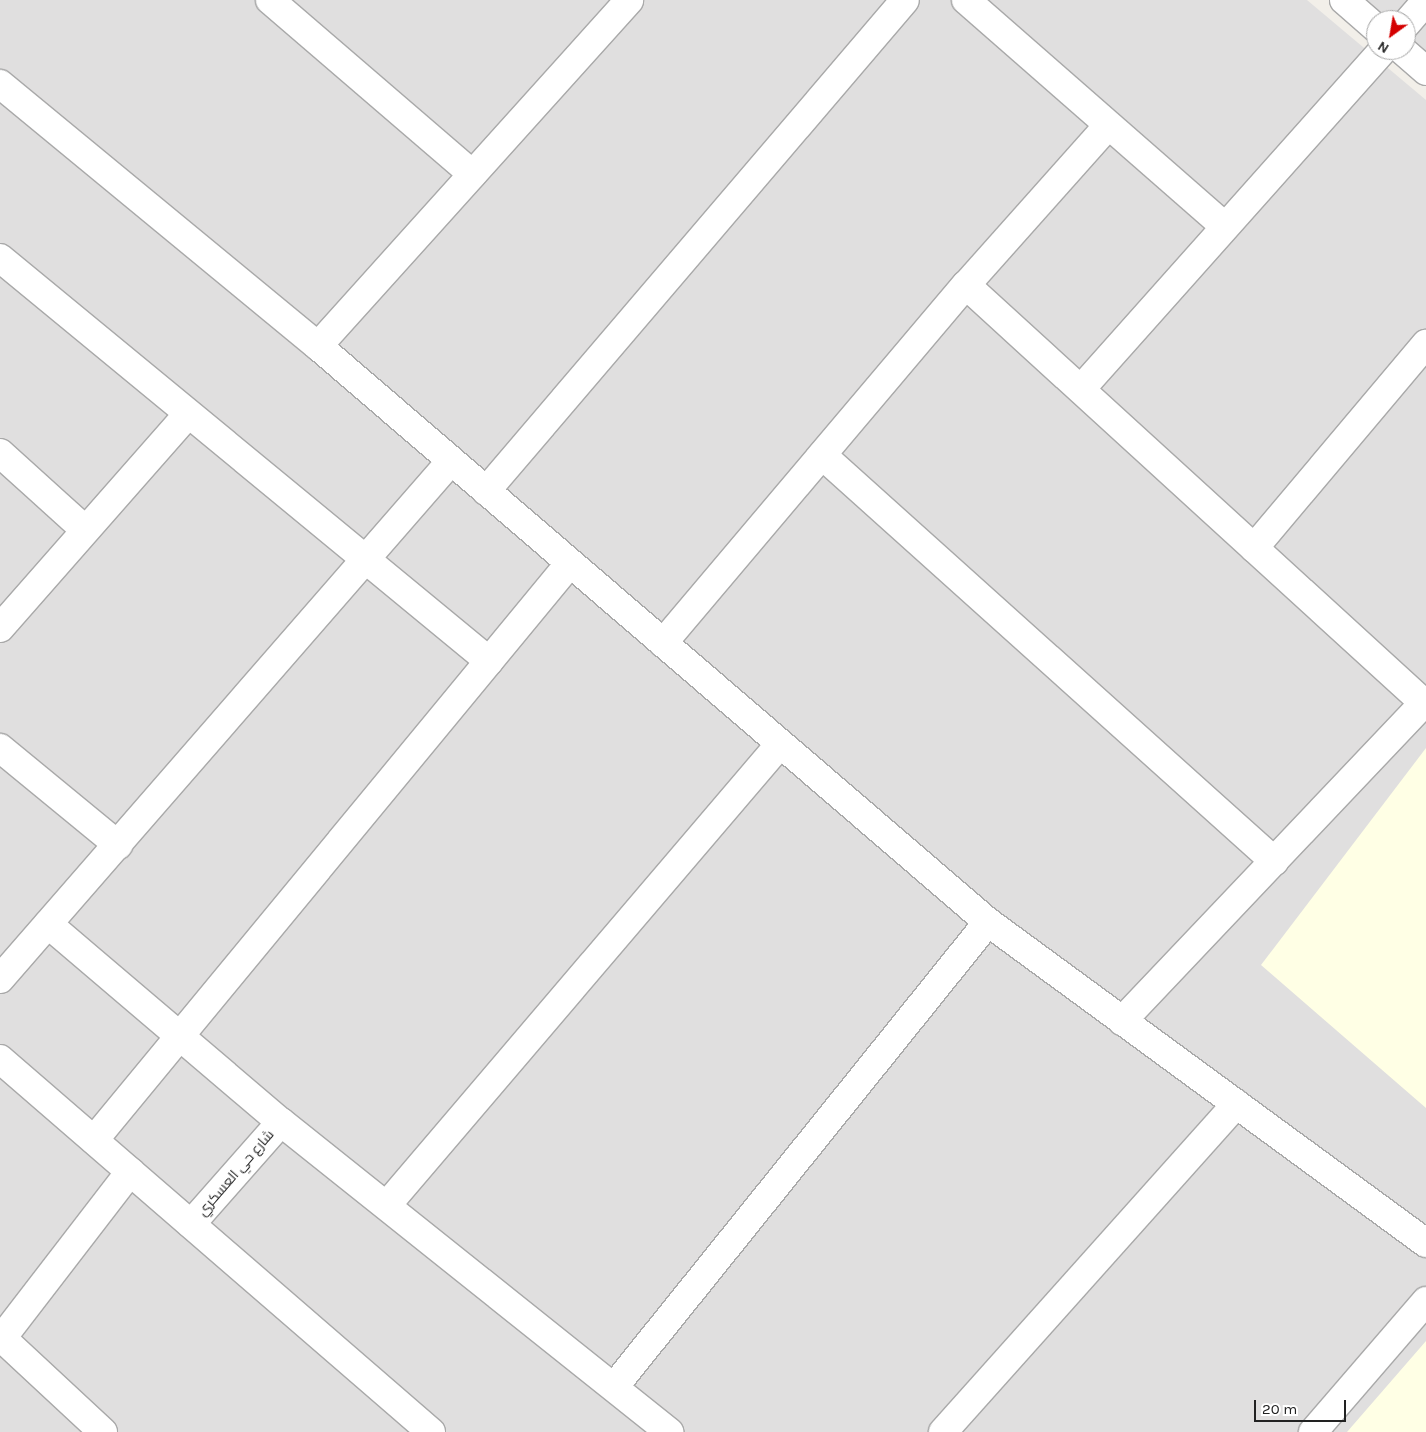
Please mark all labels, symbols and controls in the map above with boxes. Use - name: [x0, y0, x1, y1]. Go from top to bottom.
- north arrow: [1366, 10, 1416, 60]
- text: N: [1375, 37, 1392, 57]
- street label: شارع حي العسكري: [194, 1127, 278, 1219]
- scale bar: [1256, 1390, 1348, 1422]
- text: 20 m: [1262, 1400, 1297, 1418]

